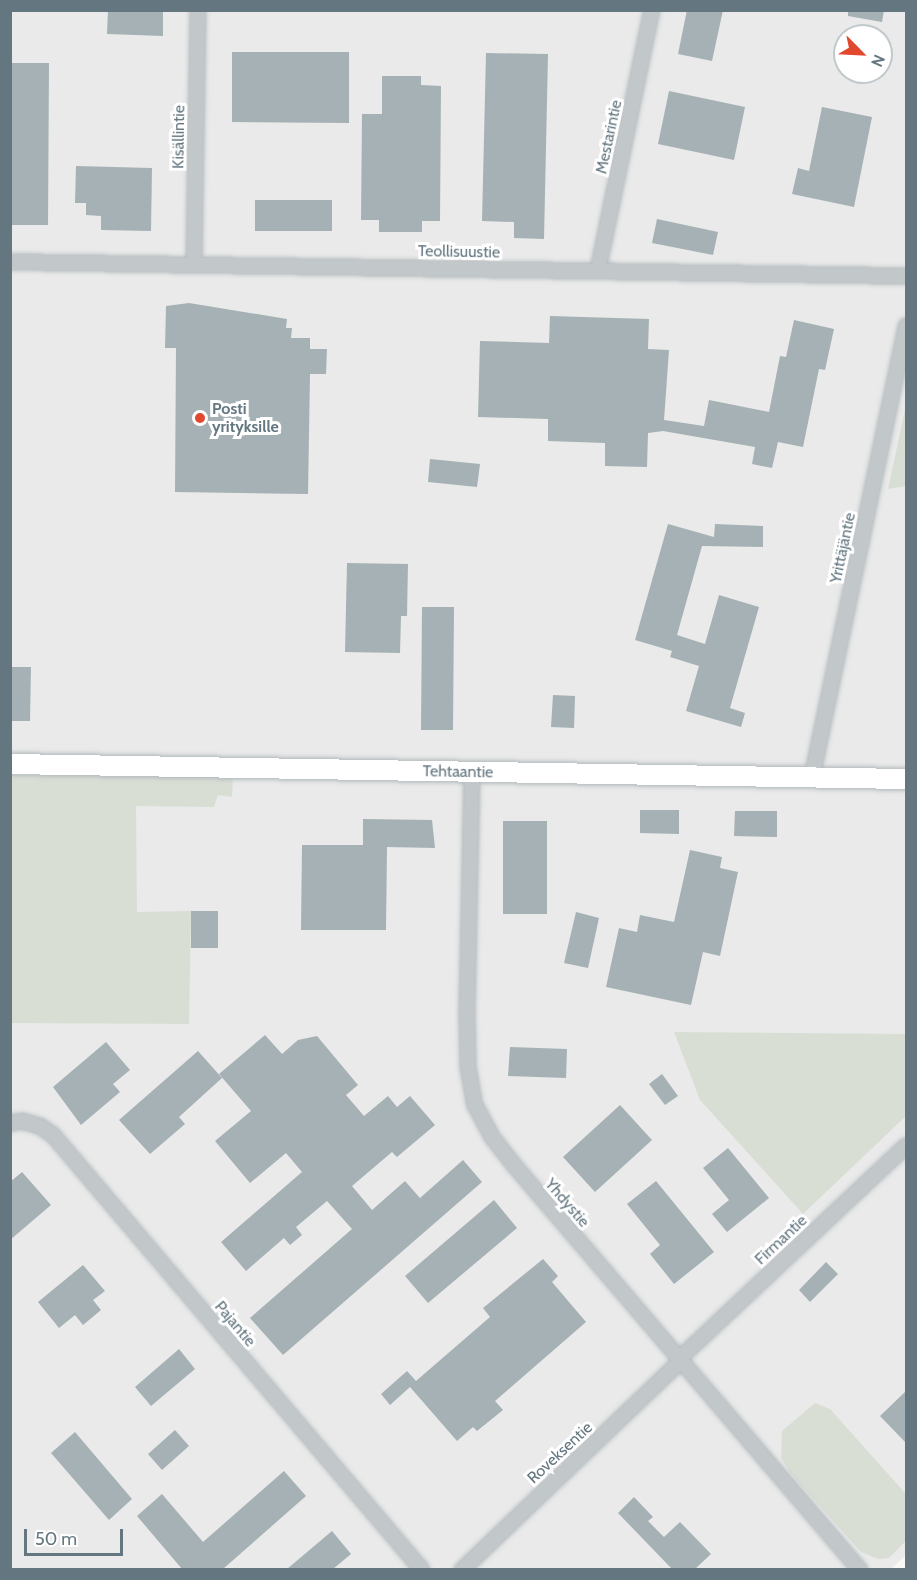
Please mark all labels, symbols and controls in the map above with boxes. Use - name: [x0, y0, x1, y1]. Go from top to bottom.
- north arrow: [833, 24, 893, 84]
- text: N: [867, 52, 889, 70]
- street label: Mestarintie: [592, 98, 626, 176]
- street label: Kisällintie: [169, 105, 189, 169]
- street label: Teollisuustie: [418, 242, 500, 262]
- place label: Posti yrityksille: [212, 399, 279, 437]
- marker: Posti yrityksille: [193, 411, 207, 425]
- street label: Yrittäjäntie: [826, 511, 860, 585]
- street label: Tehtaantie: [423, 762, 493, 782]
- street label: Yhdystie: [541, 1175, 593, 1231]
- street label: Firmantie: [751, 1211, 811, 1269]
- street label: Pajantie: [210, 1297, 260, 1351]
- street label: Roveksentie: [524, 1418, 596, 1488]
- scale bar: [27, 1517, 126, 1555]
- text: 50 m: [35, 1528, 77, 1550]

